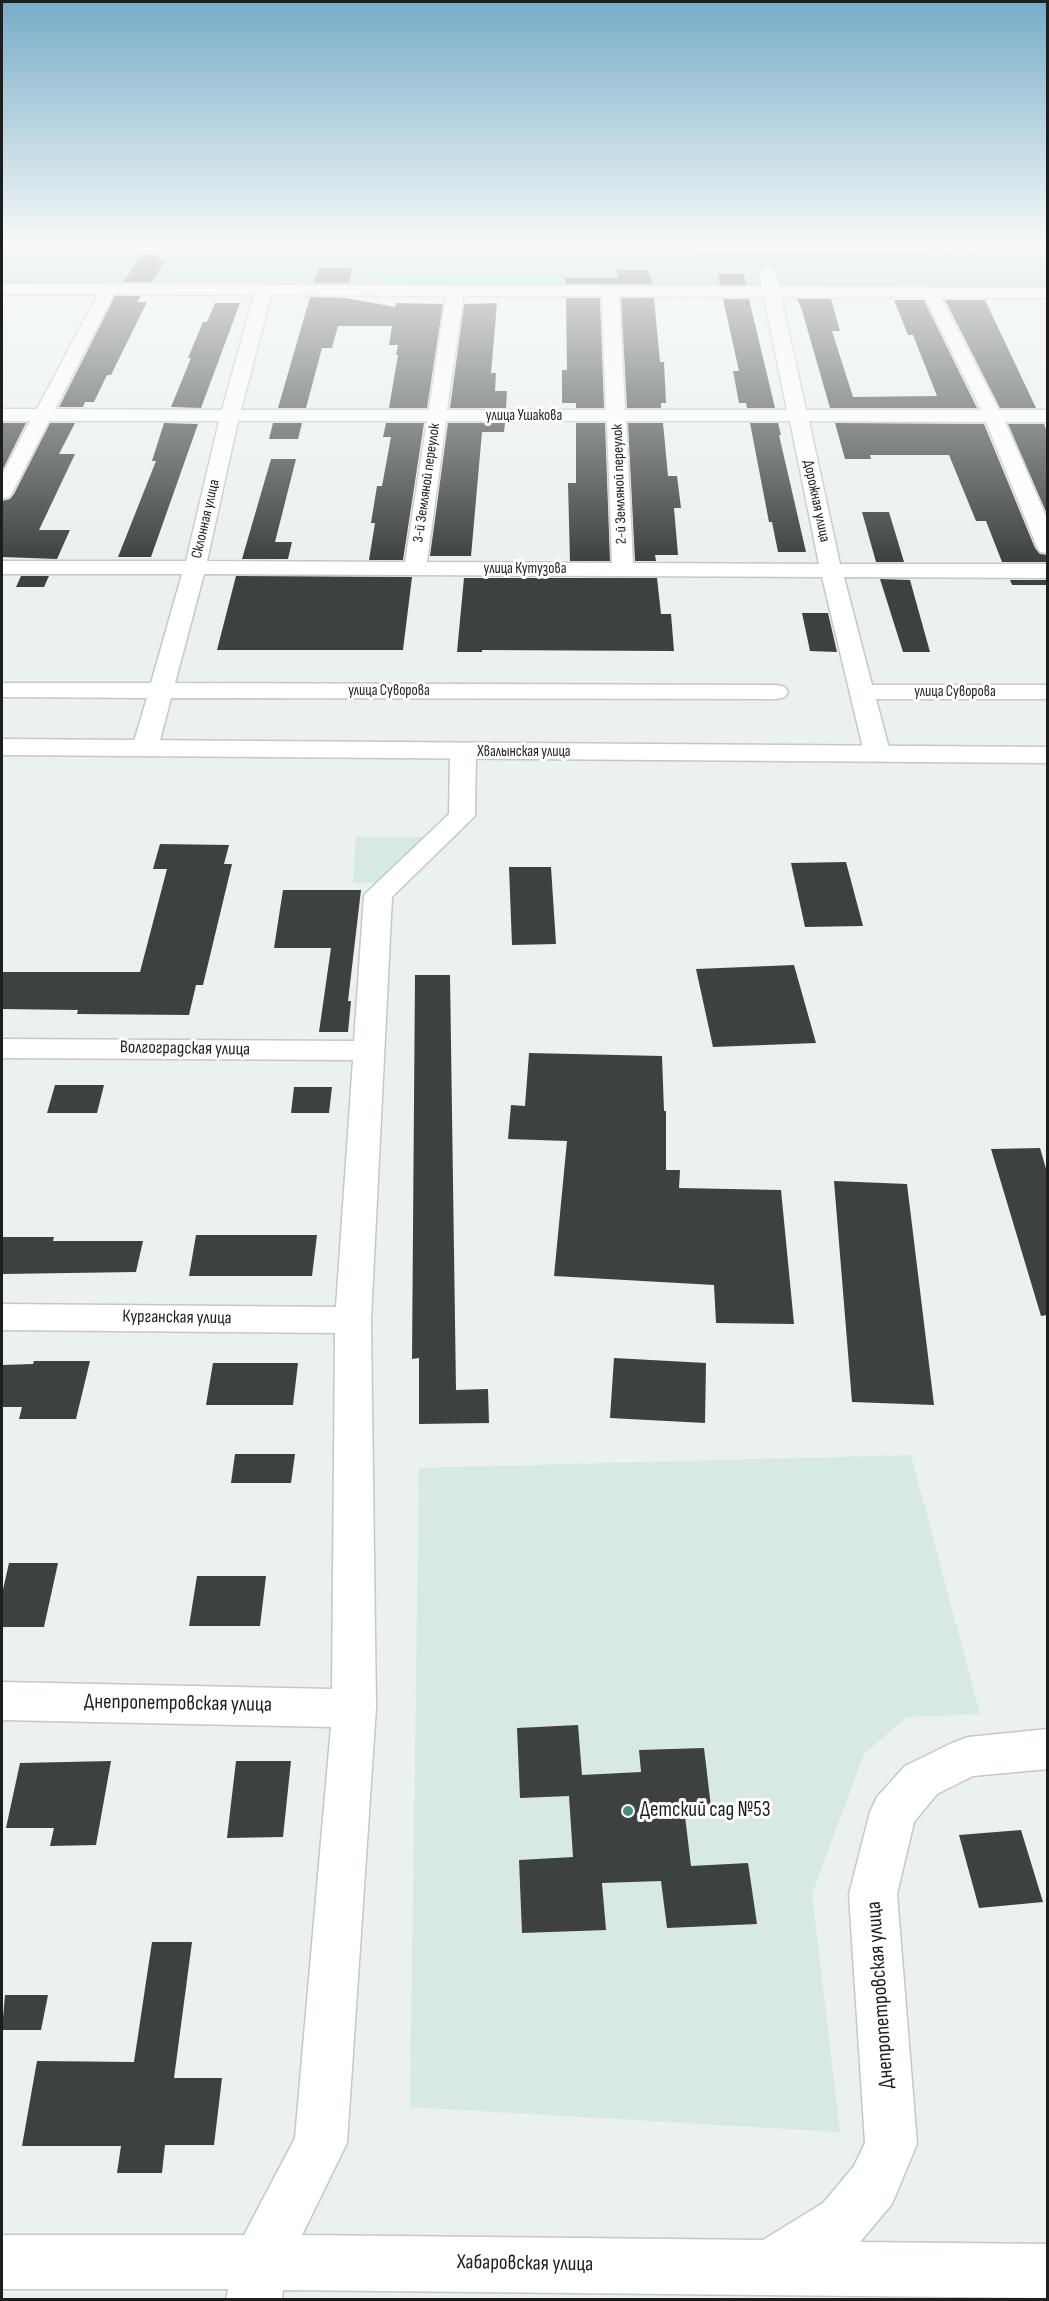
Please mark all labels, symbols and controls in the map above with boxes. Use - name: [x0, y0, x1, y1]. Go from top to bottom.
- street label: улица Ушакова: [486, 407, 562, 425]
- street label: 3-й Земляной переулок: [410, 422, 444, 544]
- street label: 2-й Земляной переулок: [609, 424, 631, 544]
- street label: Дорожная улица: [799, 458, 833, 544]
- street label: Склонная улица: [188, 478, 224, 560]
- street label: улица Кутузова: [484, 560, 566, 578]
- street label: улица Суворова: [348, 682, 430, 700]
- street label: улица Суворова: [914, 683, 996, 701]
- street label: Хвалынская улица: [477, 743, 571, 761]
- street label: Волгоградская улица: [120, 1037, 250, 1061]
- street label: Курганская улица: [122, 1306, 232, 1330]
- street label: Днепропетровская улица: [84, 1690, 272, 1718]
- place label: Детский сад №53: [640, 1798, 770, 1824]
- marker: Детский сад №53: [621, 1804, 635, 1818]
- street label: Днепропетровская улица: [862, 1901, 900, 2089]
- street label: Хабаровская улица: [457, 2250, 593, 2278]

